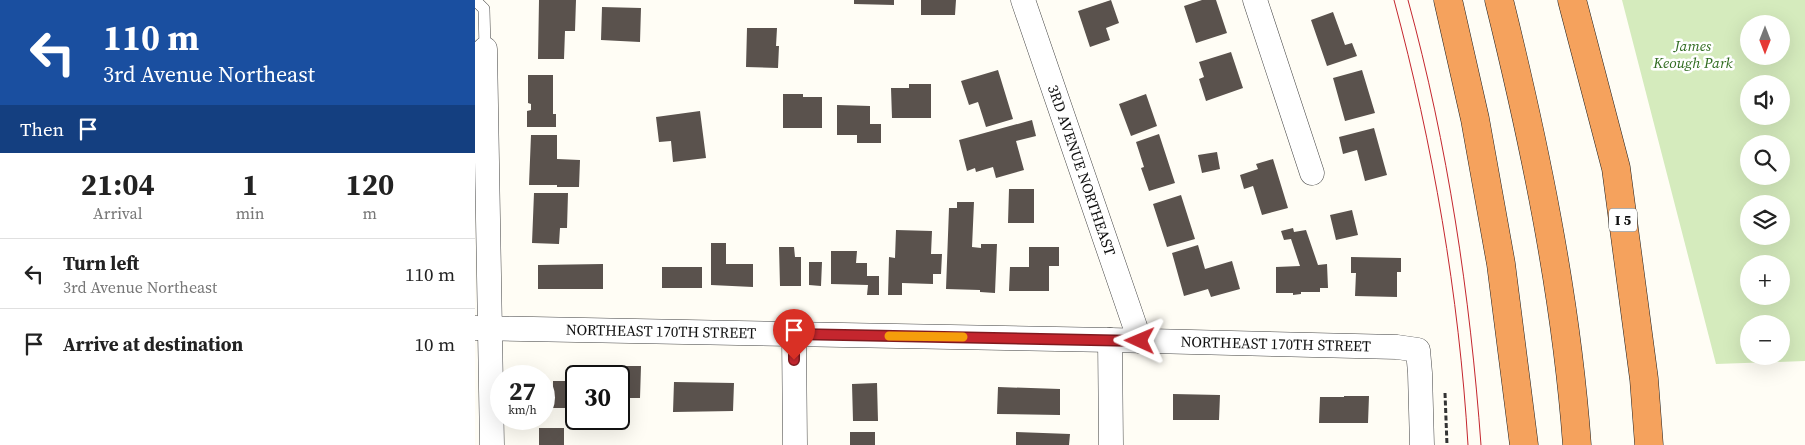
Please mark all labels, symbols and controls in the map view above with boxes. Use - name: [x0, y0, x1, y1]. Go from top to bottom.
- text: 110 m: [103, 14, 199, 62]
- north arrow: [1740, 15, 1790, 65]
- map controls: [1740, 15, 1790, 365]
- icon: left: [20, 20, 85, 85]
- park label: James Keough Park: [1652, 35, 1734, 73]
- text: 3rd Avenue Northeast: [103, 59, 315, 89]
- button: sound: [1740, 75, 1790, 125]
- street label: 3RD AVENUE NORTHEAST: [1043, 82, 1121, 258]
- icon: arrive: [74, 115, 102, 143]
- text: Then: [20, 116, 64, 142]
- button: search: [1740, 135, 1790, 185]
- text: 21:04: [81, 164, 155, 205]
- text: 1: [242, 164, 258, 205]
- text: 120: [345, 164, 394, 205]
- button: layers: [1740, 195, 1790, 245]
- text: Arrival: [93, 202, 143, 224]
- text: min: [236, 202, 265, 224]
- text: m: [363, 202, 377, 224]
- road number: I 5: [1609, 208, 1637, 232]
- text: Turn left: [63, 250, 139, 276]
- button: +: [1740, 255, 1790, 305]
- icon: left: [20, 260, 48, 288]
- text: 110 m: [405, 261, 455, 287]
- text: 3rd Avenue Northeast: [63, 276, 217, 298]
- pin: [773, 309, 815, 360]
- position arrow: [1113, 314, 1165, 366]
- button: −: [1740, 315, 1790, 365]
- icon: arrive: [780, 316, 808, 344]
- street label: NORTHEAST 170TH STREET: [566, 319, 756, 343]
- icon: arrive: [20, 330, 48, 358]
- text: Arrive at destination: [63, 331, 243, 357]
- text: 10 m: [414, 331, 455, 357]
- street label: NORTHEAST 170TH STREET: [1180, 331, 1371, 356]
- speed limit sign: 30: [565, 365, 630, 430]
- text: 27: [509, 374, 536, 408]
- text: km/h: [508, 402, 537, 418]

